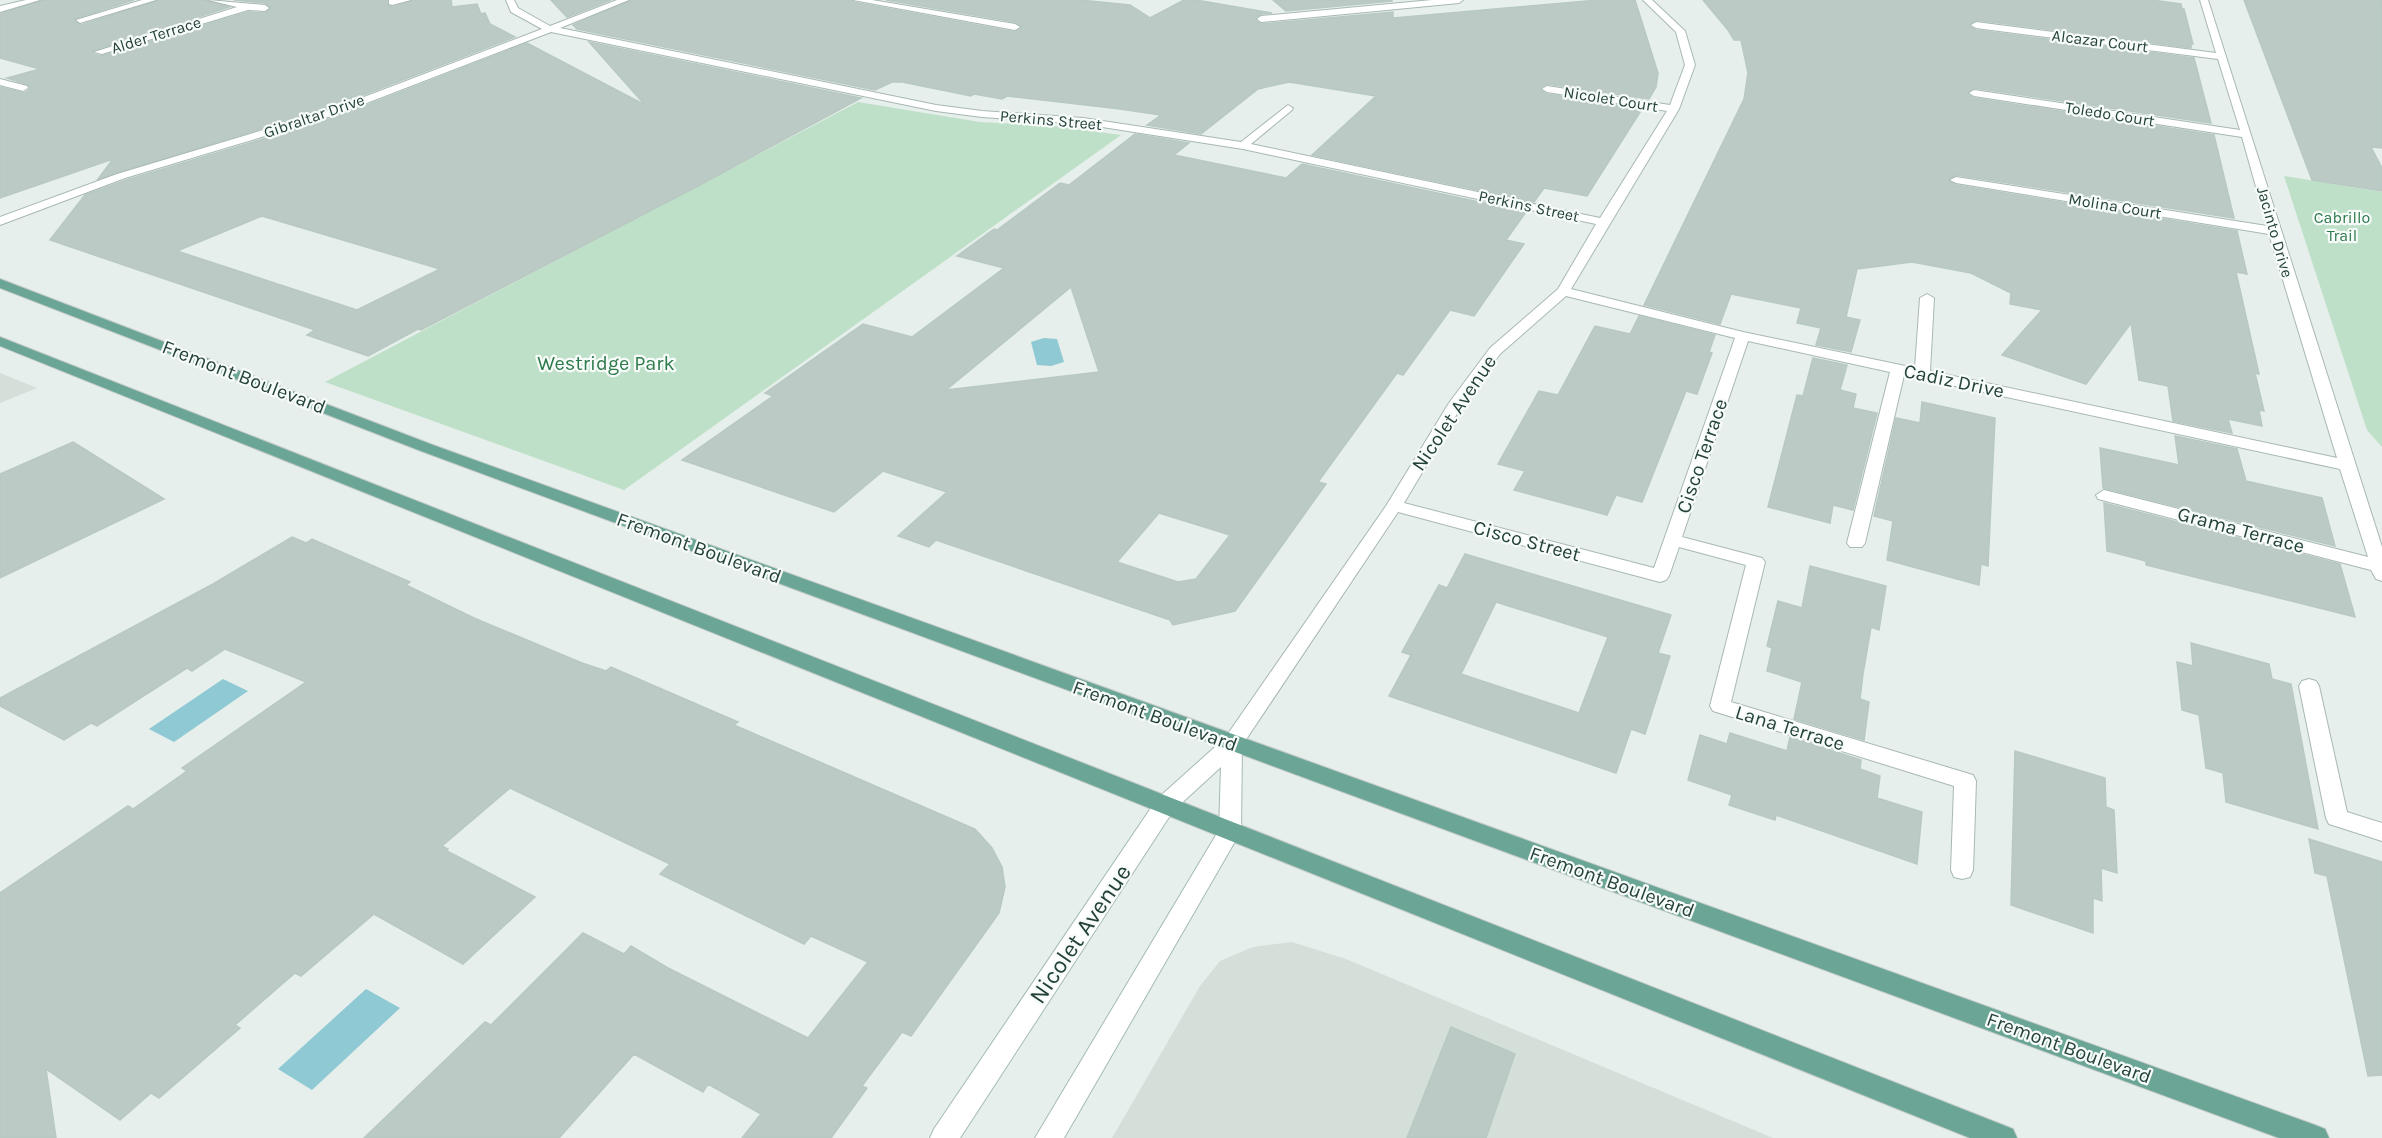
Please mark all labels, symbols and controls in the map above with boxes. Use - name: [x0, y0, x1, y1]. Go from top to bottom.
- street label: Alder Terrace: [109, 12, 203, 58]
- street label: Alcazar Court: [2051, 26, 2149, 56]
- street label: Nicolet Court: [1562, 82, 1660, 116]
- street label: Gibraltar Drive: [261, 90, 367, 142]
- street label: Toledo Court: [2064, 98, 2156, 130]
- street label: Perkins Street: [999, 106, 1103, 134]
- street label: Jacinto Drive: [2253, 184, 2297, 280]
- street label: Perkins Street: [1477, 186, 1581, 226]
- street label: Molina Court: [2067, 189, 2163, 223]
- park label: Cabrillo Trail: [2314, 208, 2370, 245]
- street label: Fremont Boulevard: [159, 335, 329, 419]
- street label: Nicolet Avenue: [1407, 351, 1501, 475]
- park label: Westridge Park: [537, 352, 675, 375]
- street label: Cadiz Drive: [1902, 359, 2006, 403]
- street label: Cisco Terrace: [1672, 396, 1732, 516]
- street label: Grama Terrace: [2175, 502, 2307, 558]
- street label: Fremont Boulevard: [614, 508, 784, 588]
- street label: Cisco Street: [1471, 516, 1583, 566]
- street label: Fremont Boulevard: [1070, 676, 1240, 756]
- street label: Lana Terrace: [1733, 700, 1847, 756]
- street label: Fremont Boulevard: [1527, 842, 1697, 922]
- street label: Nicolet Avenue: [1023, 859, 1137, 1009]
- street label: Fremont Boulevard: [1984, 1008, 2154, 1088]

